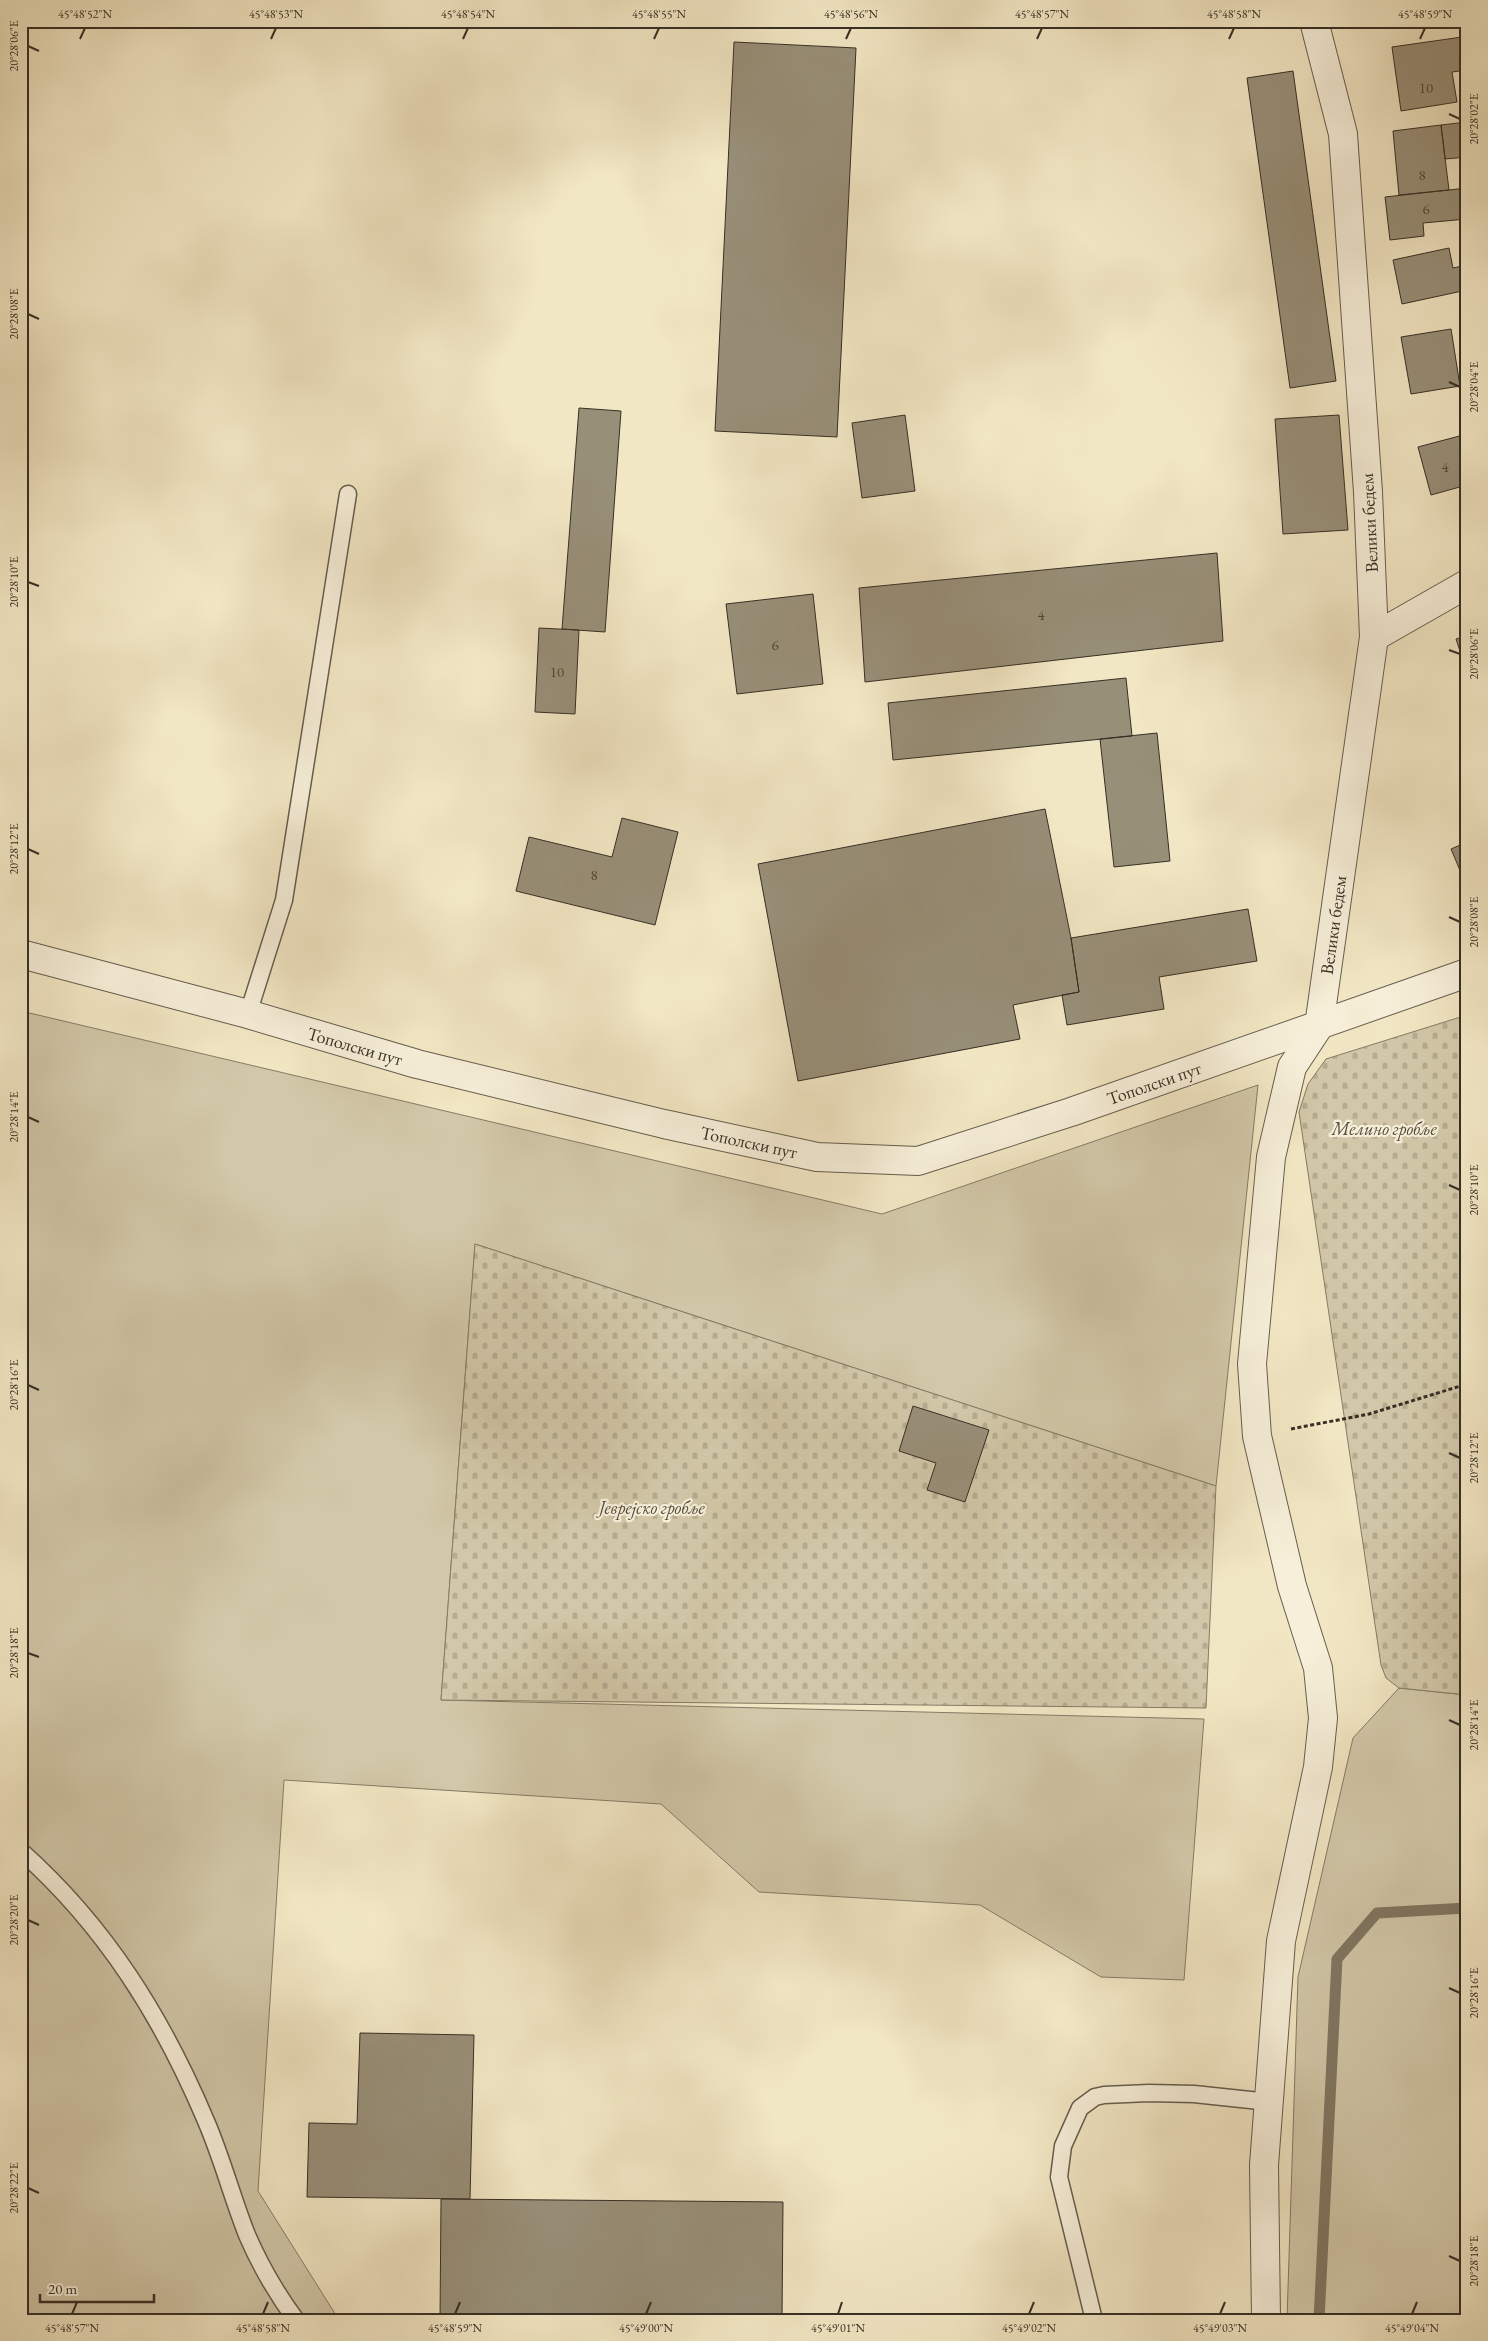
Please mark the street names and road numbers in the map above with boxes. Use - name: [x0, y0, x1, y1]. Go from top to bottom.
- street label: Велики бедем: [1355, 472, 1383, 573]
- street label: Велики бедем: [1315, 873, 1351, 976]
- street label: Тополски пут: [305, 1021, 406, 1071]
- street label: Тополски пут: [1104, 1056, 1205, 1110]
- street label: Тополски пут: [699, 1121, 800, 1164]

